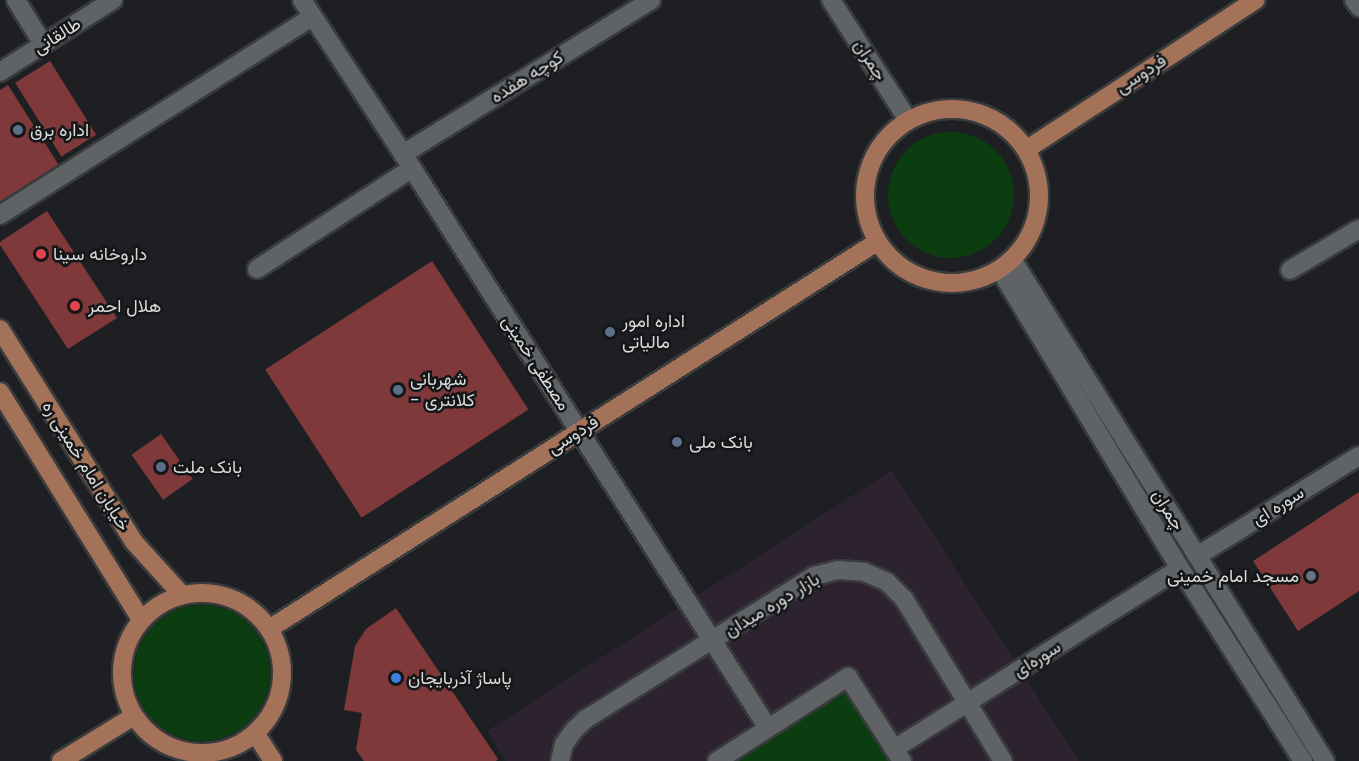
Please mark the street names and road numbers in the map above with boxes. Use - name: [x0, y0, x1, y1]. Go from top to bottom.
- street label: طالقانی: [29, 13, 85, 59]
- street label: چمران: [849, 35, 891, 85]
- street label: کوچه هفده: [487, 46, 567, 108]
- street label: فردوسی: [1112, 50, 1170, 98]
- street label: مصطفی خمینی: [497, 311, 575, 415]
- street label: خیابان امام خمینی ره: [37, 397, 135, 535]
- street label: فردوسی: [543, 411, 603, 459]
- street label: سوره ای: [1248, 482, 1308, 530]
- street label: چمران: [1147, 485, 1189, 535]
- street label: بازار دوره میدان: [721, 568, 823, 642]
- street label: سوره‌ای: [1009, 636, 1065, 682]

